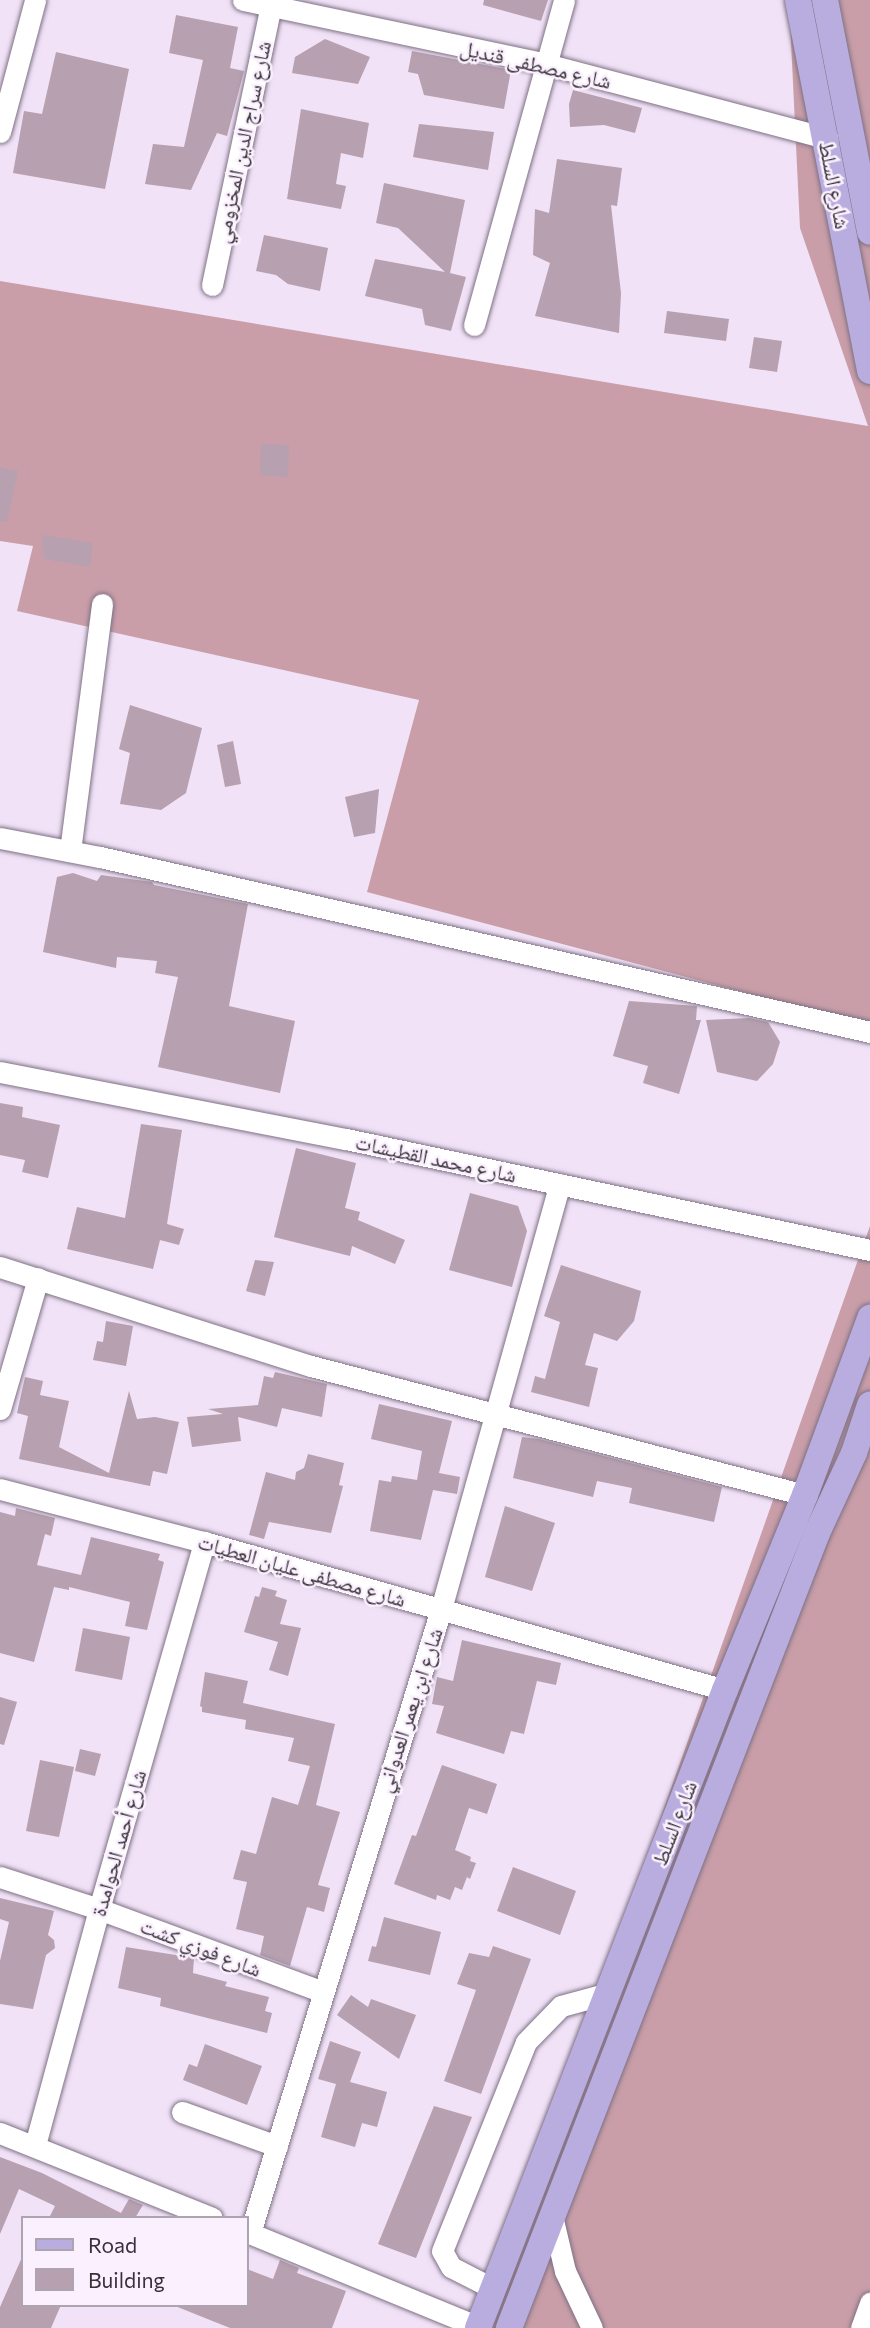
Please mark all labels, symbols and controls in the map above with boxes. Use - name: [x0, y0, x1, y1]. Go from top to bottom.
- street label: شارع مصطفى قنديل: [458, 34, 614, 94]
- street label: شارع سراج الدين المخزومي: [208, 39, 276, 245]
- street label: شارع السلط: [814, 139, 856, 231]
- street label: شارع محمد القطيشات: [353, 1129, 519, 1187]
- street label: شارع مصطفى عليان العطيات: [195, 1528, 409, 1612]
- street label: شارع ابن يعمر العدواني: [371, 1625, 447, 1795]
- street label: شارع أحمد الحوامدة: [85, 1767, 151, 1919]
- street label: شارع السلط: [646, 1777, 702, 1869]
- street label: شارع فوزي كشت: [137, 1912, 265, 1982]
- legend: [21, 2216, 248, 2307]
- text: Road: [88, 2232, 137, 2257]
- text: Building: [88, 2267, 165, 2292]

